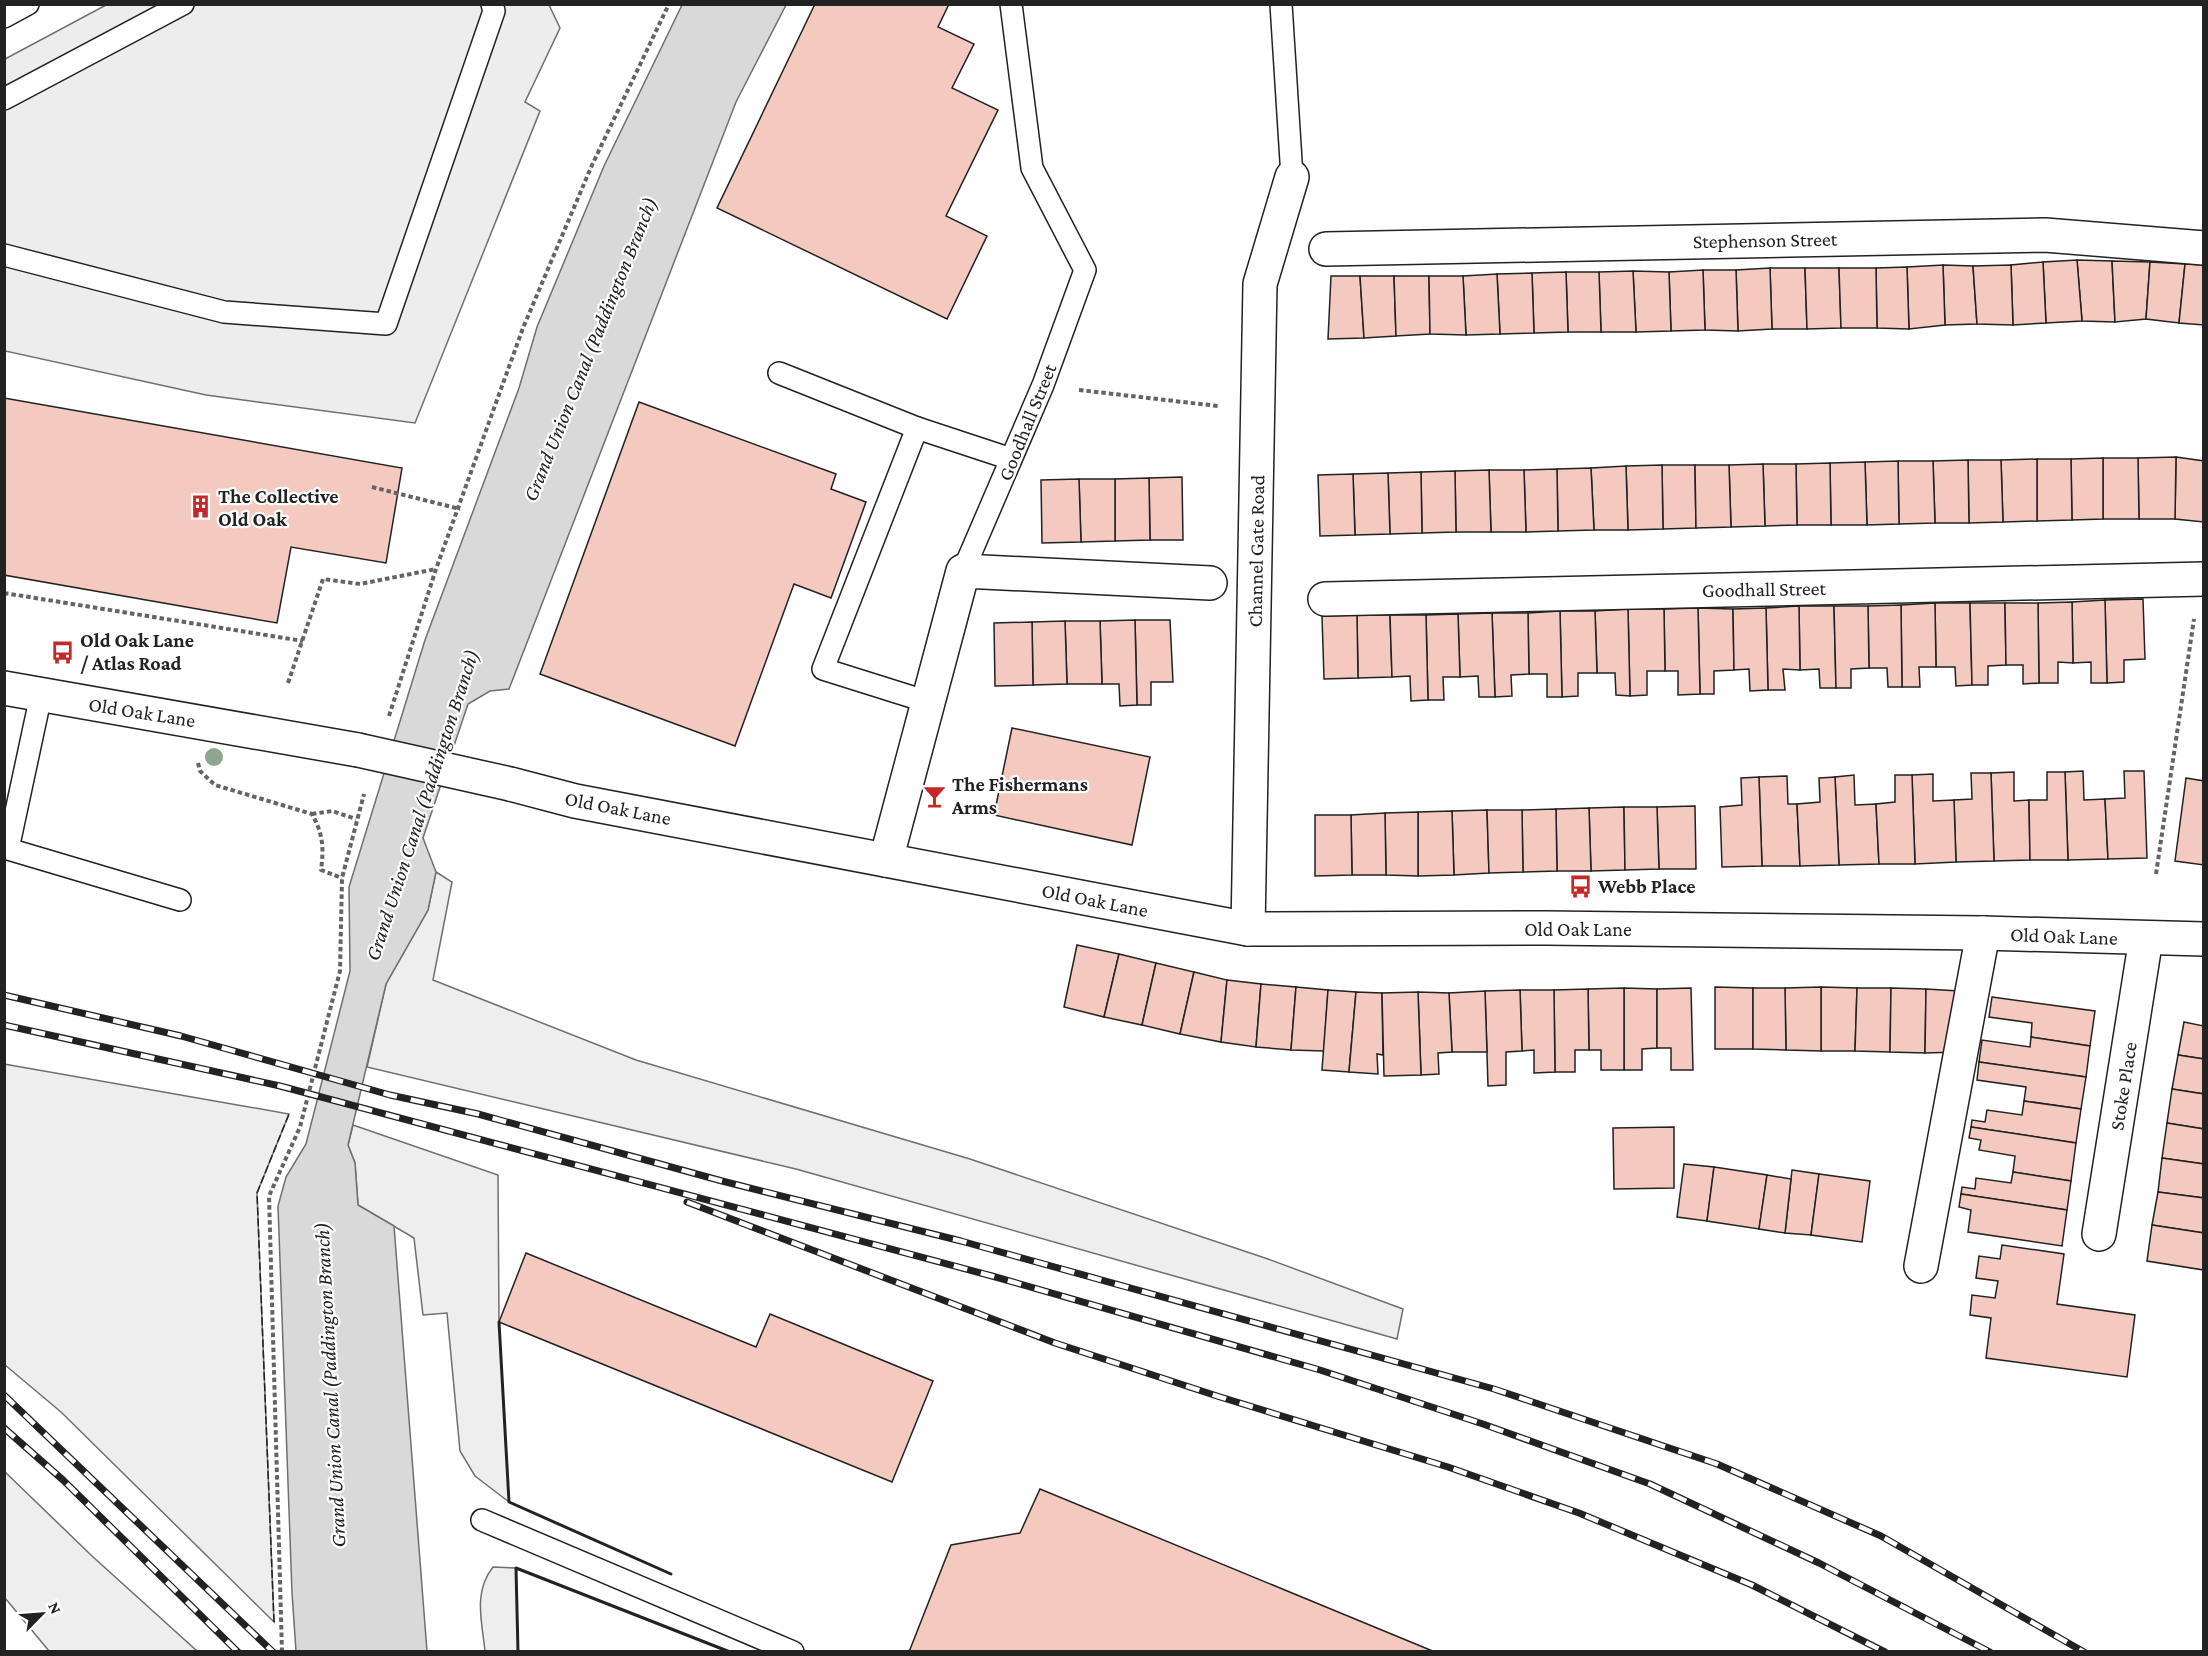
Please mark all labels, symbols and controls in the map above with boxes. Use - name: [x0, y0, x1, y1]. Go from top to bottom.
- water label: Grand Union Canal (Paddington Branch): [518, 193, 662, 505]
- street label: Stephenson Street: [1693, 228, 1838, 253]
- street label: Goodhall Street: [994, 360, 1061, 484]
- street label: Channel Gate Road: [1244, 474, 1268, 627]
- place label: The Collective Old Oak: [218, 485, 339, 530]
- building icon: The Collective Old Oak: [187, 494, 213, 520]
- street label: Goodhall Street: [1702, 577, 1827, 601]
- place label: Old Oak Lane / Atlas Road: [80, 629, 194, 674]
- bus stop icon: Old Oak Lane / Atlas Road: [49, 639, 75, 665]
- water label: Grand Union Canal (Paddington Branch): [360, 646, 484, 964]
- street label: Old Oak Lane: [87, 693, 197, 731]
- place label: The Fishermans Arms: [951, 773, 1088, 818]
- bar icon: The Fishermans Arms: [921, 783, 947, 809]
- street label: Old Oak Lane: [563, 787, 673, 829]
- bus stop icon: Webb Place: [1567, 873, 1593, 899]
- place label: Webb Place: [1597, 875, 1696, 897]
- street label: Old Oak Lane: [1040, 879, 1150, 921]
- street label: Old Oak Lane: [1524, 918, 1632, 940]
- street label: Old Oak Lane: [2010, 923, 2118, 949]
- street label: Stoke Place: [2105, 1040, 2141, 1132]
- water label: Grand Union Canal (Paddington Branch): [309, 1222, 351, 1548]
- north arrow: [12, 1584, 72, 1644]
- text: N: [45, 1599, 65, 1616]

